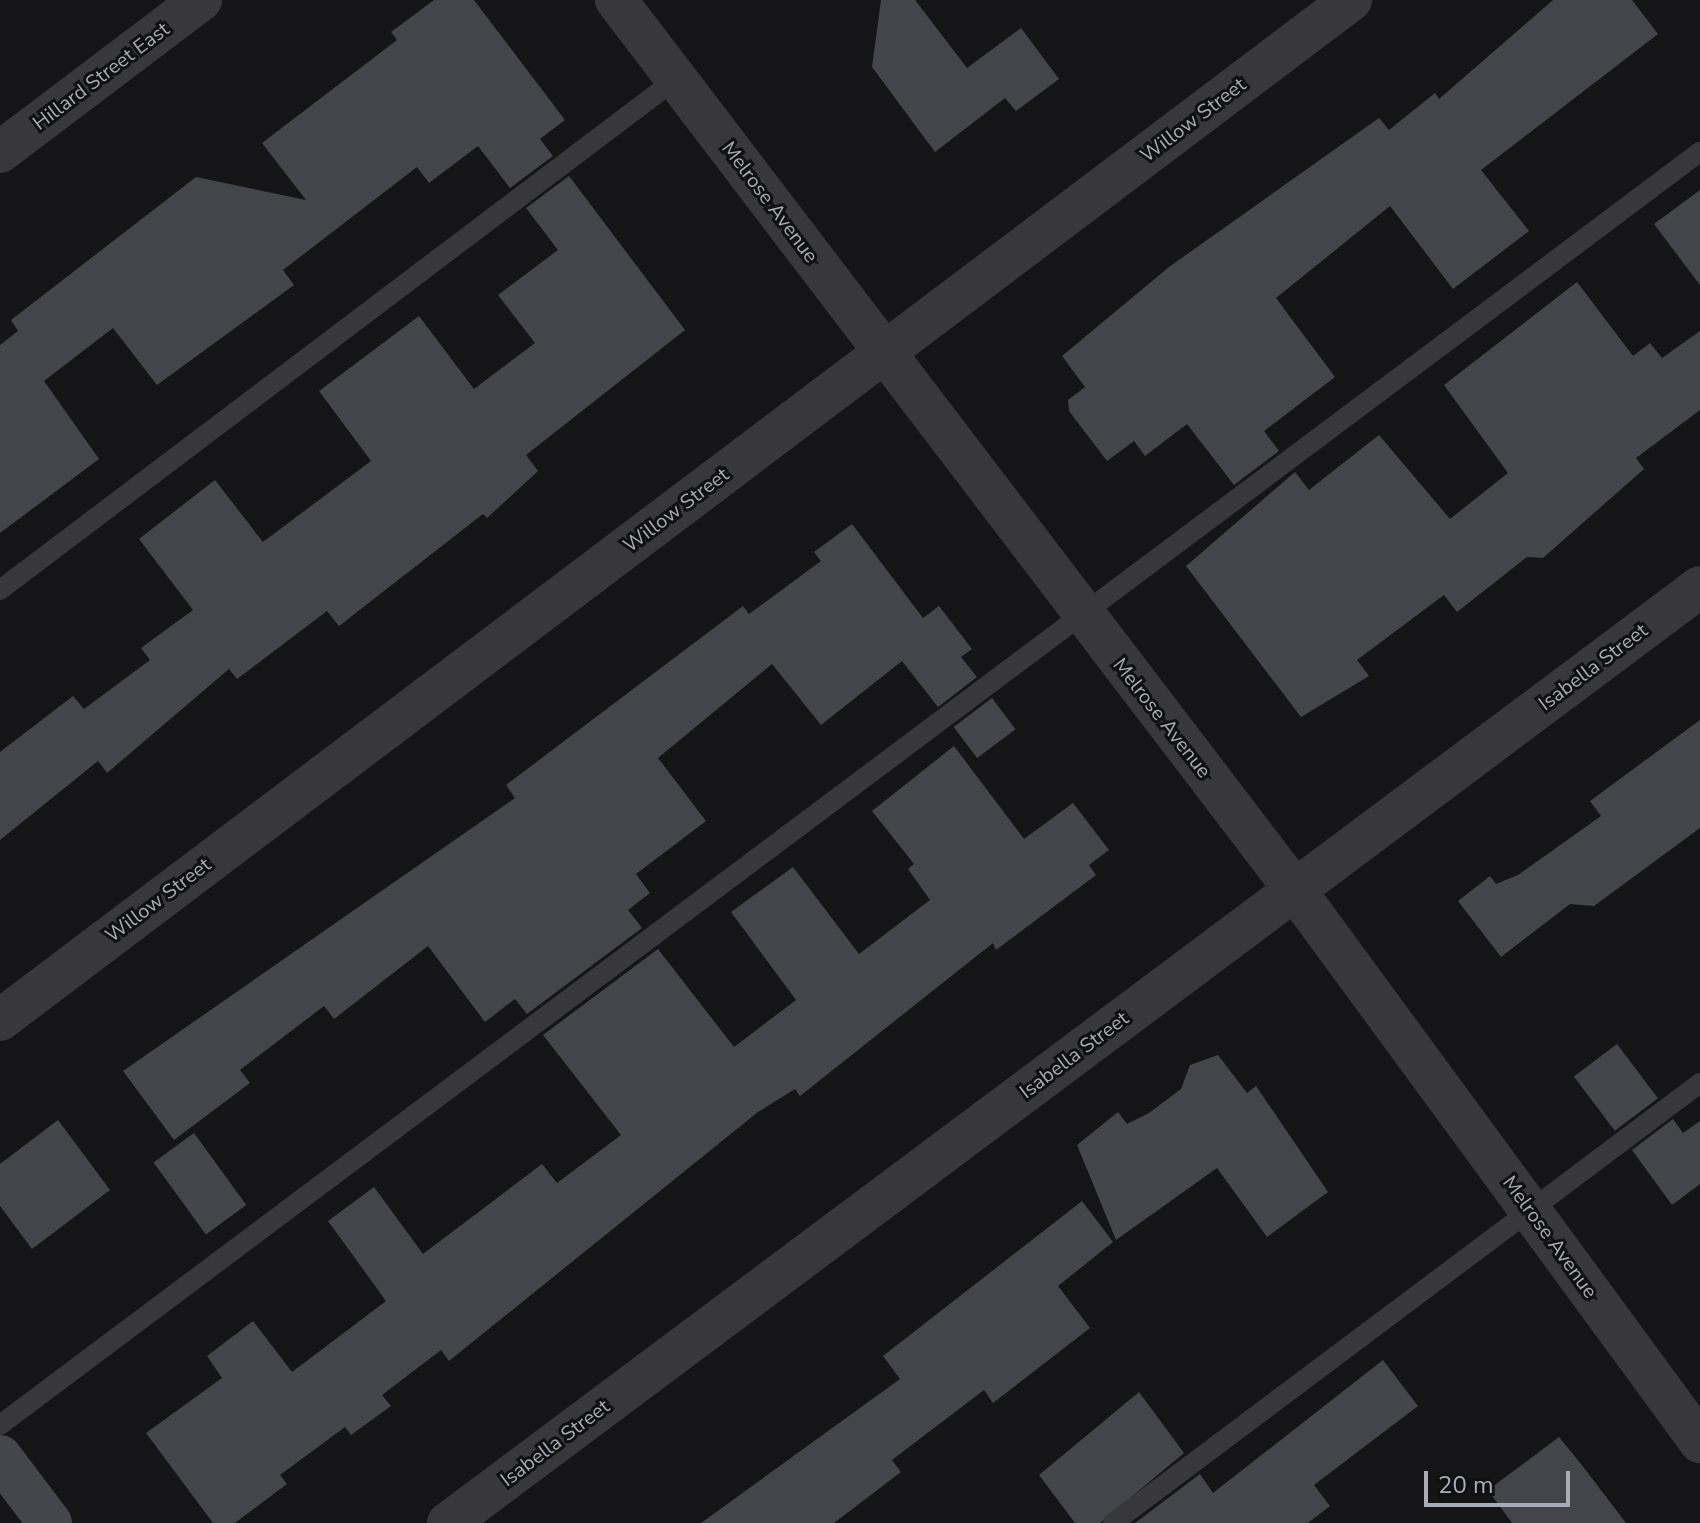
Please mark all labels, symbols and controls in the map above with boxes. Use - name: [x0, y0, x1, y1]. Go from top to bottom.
- street label: Hillard Street East: [28, 17, 174, 135]
- street label: Willow Street: [1136, 73, 1250, 167]
- street label: Melrose Avenue: [717, 137, 823, 267]
- street label: Willow Street: [619, 463, 733, 557]
- street label: Isabella Street: [1534, 618, 1652, 716]
- street label: Melrose Avenue: [1108, 653, 1216, 783]
- street label: Willow Street: [101, 853, 215, 947]
- street label: Isabella Street: [1015, 1006, 1133, 1104]
- street label: Melrose Avenue: [1498, 1171, 1602, 1303]
- street label: Isabella Street: [496, 1394, 614, 1492]
- scale bar: [1428, 1455, 1574, 1505]
- text: 20 m: [1438, 1469, 1494, 1501]

